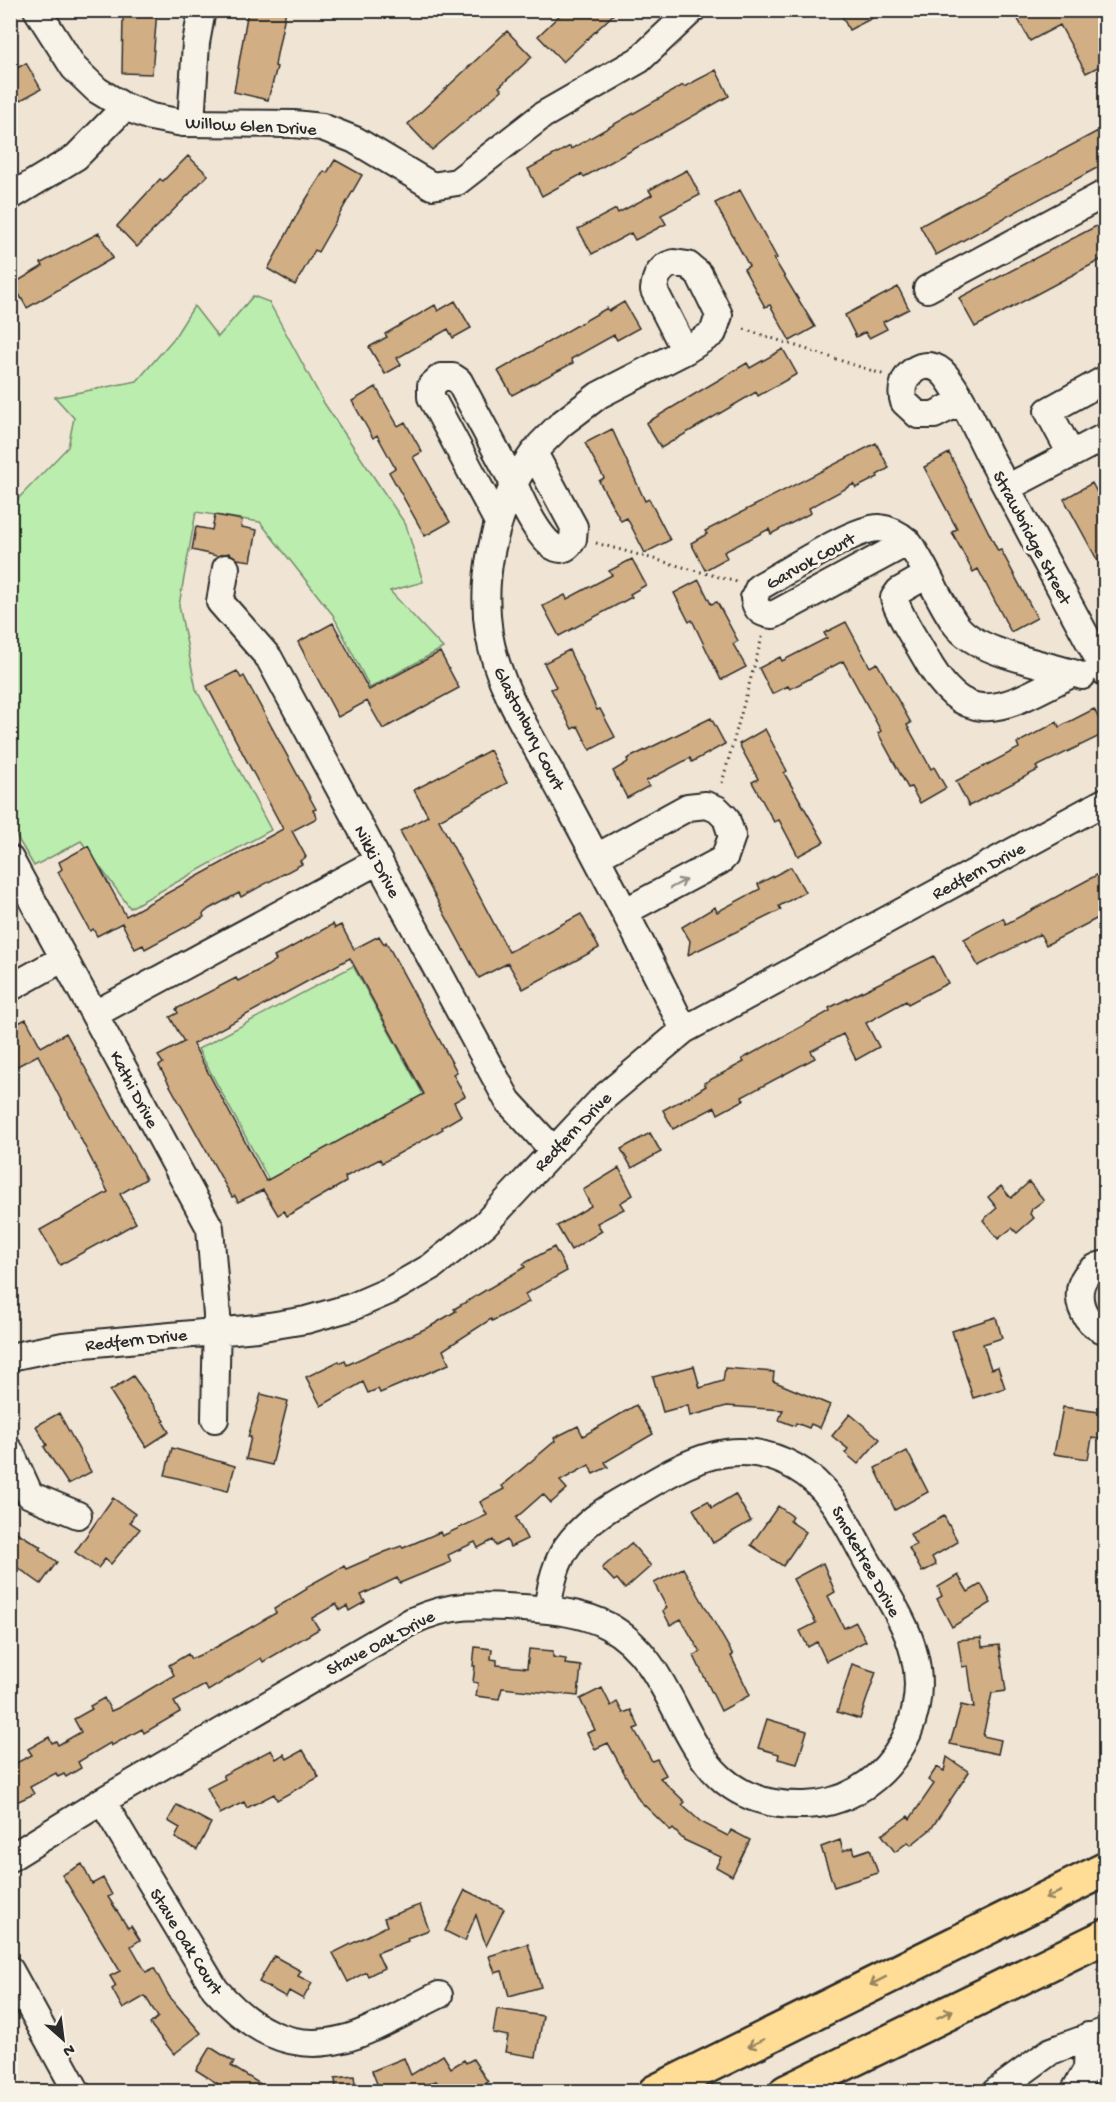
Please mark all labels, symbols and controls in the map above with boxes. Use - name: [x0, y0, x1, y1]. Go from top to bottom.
- street label: Willow Glen Drive: [185, 114, 318, 141]
- street label: Strawbridge Street: [987, 468, 1076, 610]
- street label: Garvok Court: [763, 528, 861, 595]
- street label: Glastonbury Court: [488, 664, 569, 796]
- street label: Nikki Drive: [348, 822, 404, 903]
- street label: Redfern Drive: [929, 839, 1030, 906]
- one-way arrow: [669, 878, 686, 890]
- street label: Kathi Drive: [104, 1048, 162, 1133]
- street label: Redfern Drive: [531, 1088, 617, 1177]
- street label: Redfern Drive: [84, 1326, 189, 1357]
- street label: Smoketree Drive: [826, 1503, 904, 1622]
- street label: Stave Oak Drive: [323, 1607, 439, 1682]
- street label: Stave Oak Court: [144, 1885, 227, 2001]
- one-way arrow: [1044, 1889, 1062, 1901]
- one-way arrow: [870, 1976, 888, 1987]
- one-way arrow: [935, 2008, 953, 2020]
- north arrow: [33, 2009, 93, 2069]
- one-way arrow: [748, 2037, 766, 2049]
- text: N: [59, 2038, 77, 2060]

